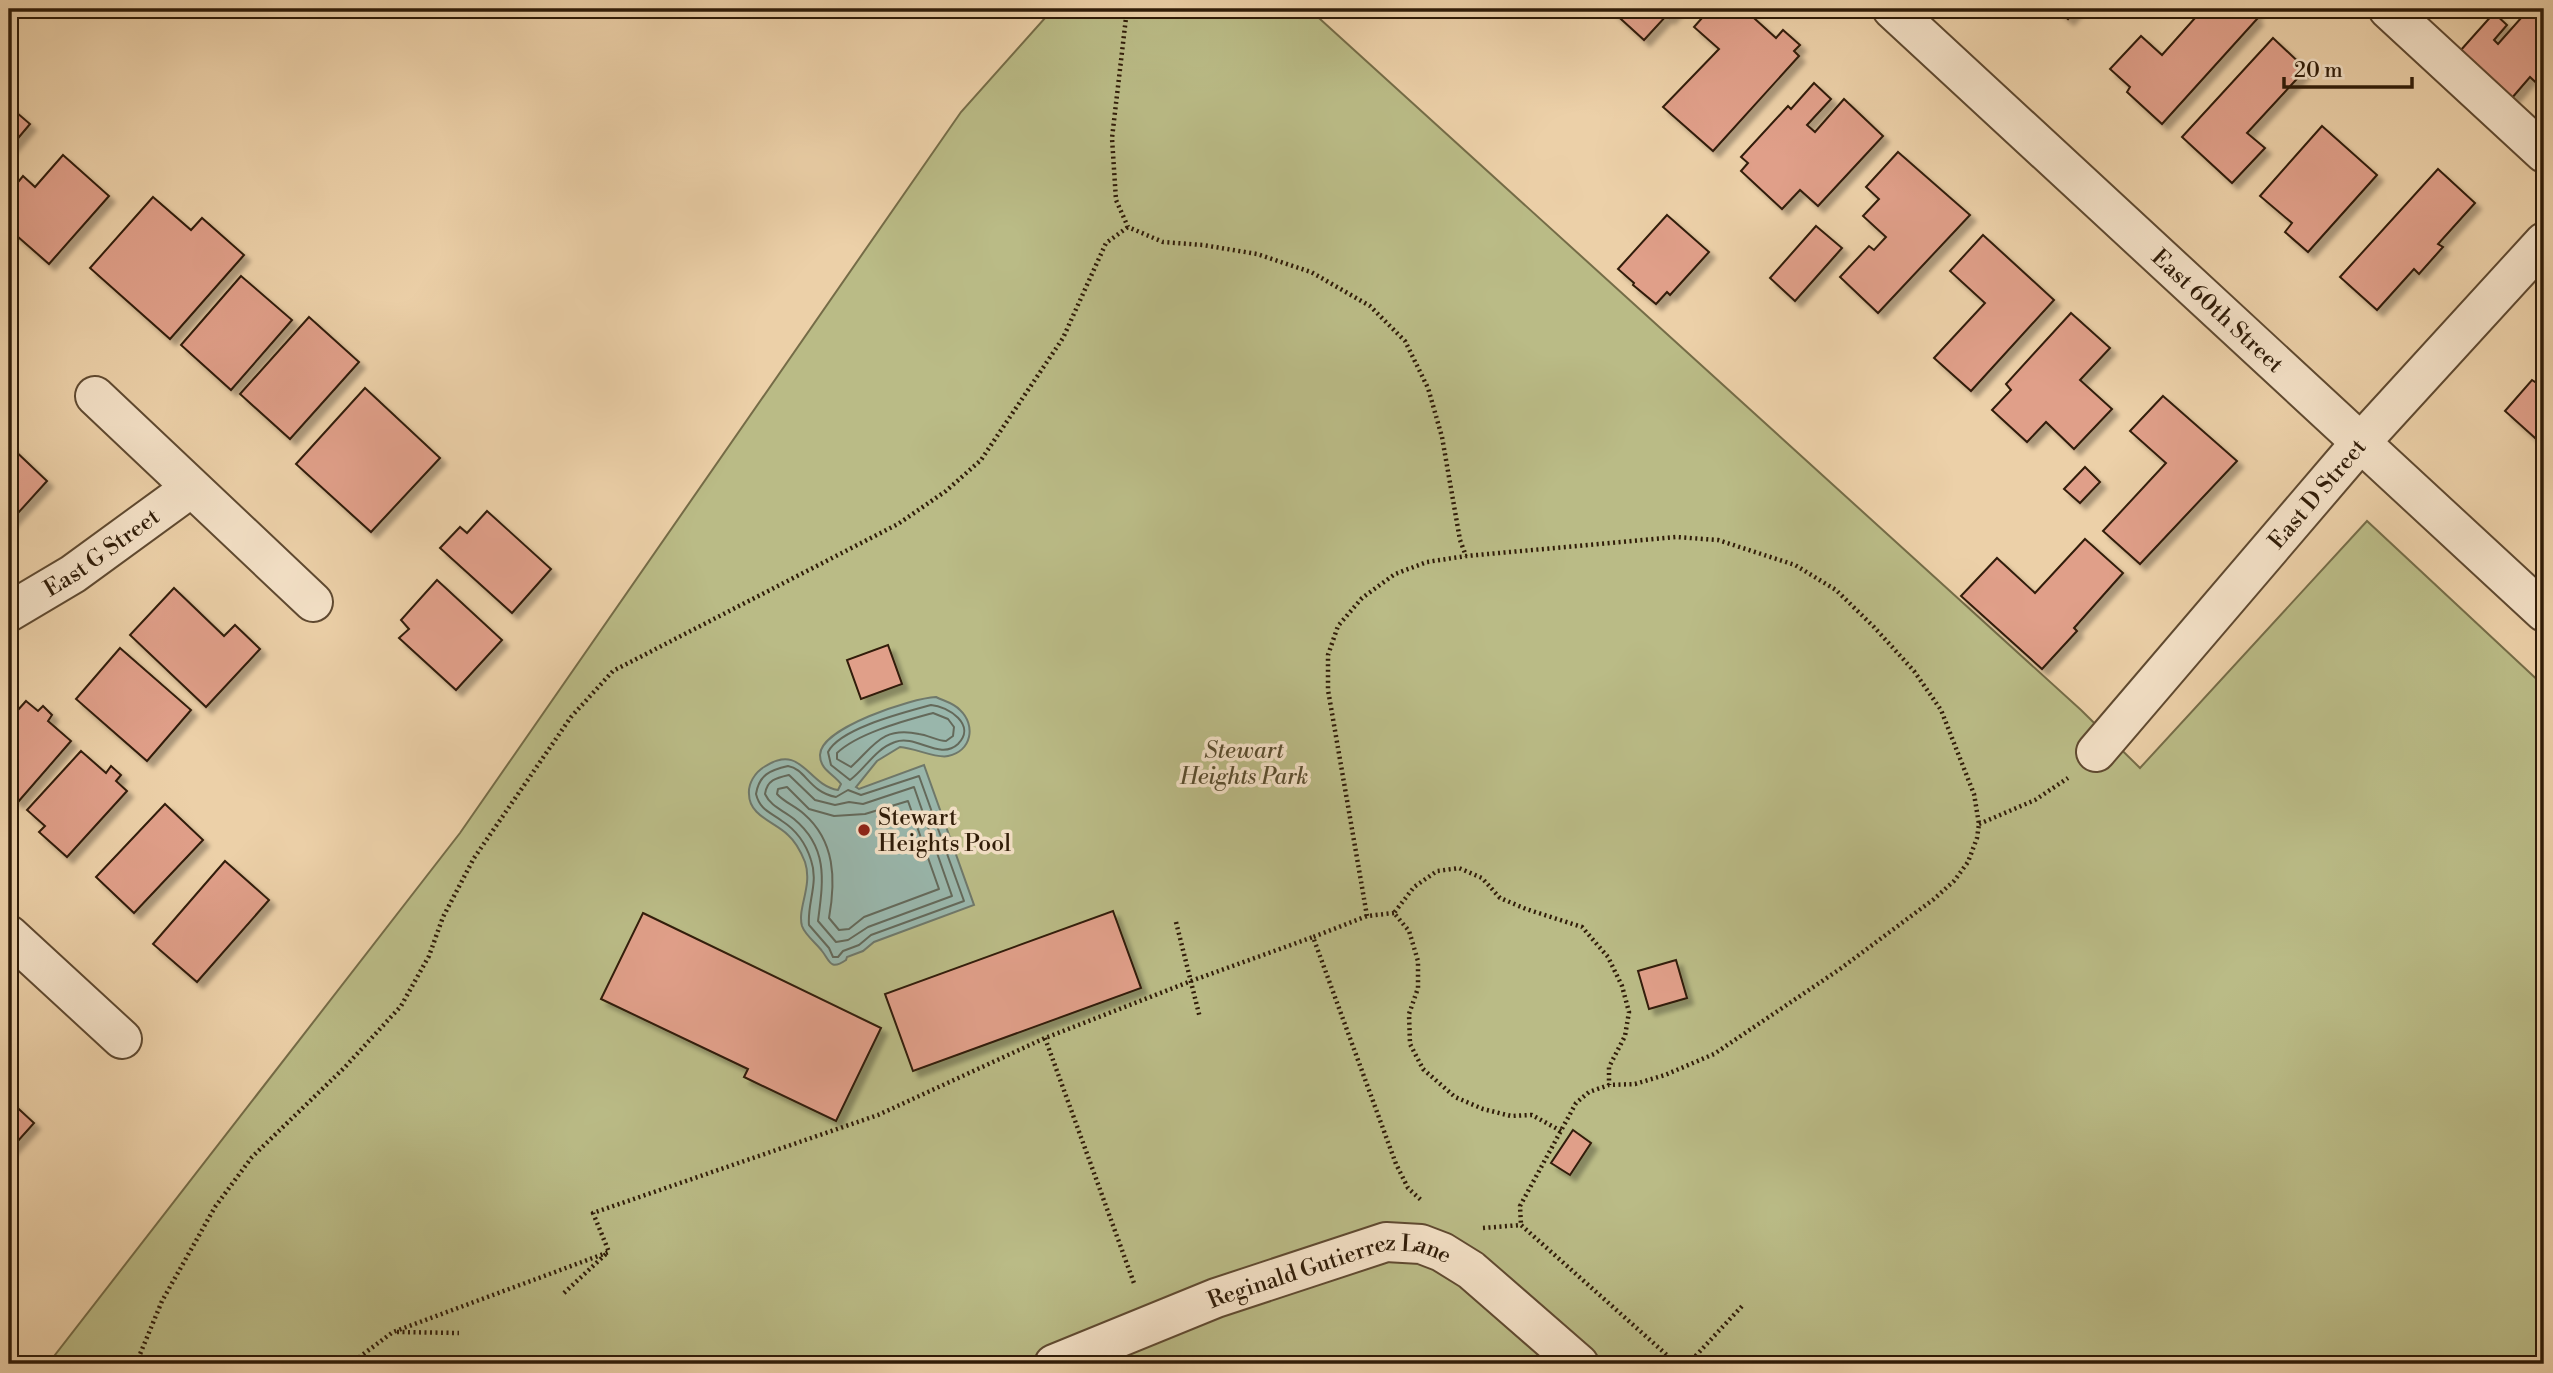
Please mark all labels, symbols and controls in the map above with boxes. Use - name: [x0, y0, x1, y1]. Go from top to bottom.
- scale bar: [2284, 46, 2411, 90]
- text: 20 m: [2294, 58, 2343, 84]
- street label: East 60th Street: [2146, 243, 2289, 379]
- street label: East D Street: [2263, 433, 2372, 555]
- street label: East G Street: [39, 503, 165, 603]
- park label: Stewart Heights Park: [1179, 737, 1308, 791]
- place label: Stewart Heights Pool: [878, 804, 1011, 858]
- marker: Stewart Heights Pool: [856, 822, 872, 838]
- street label: Reginald Gutierrez Lane: [1204, 1229, 1457, 1315]

